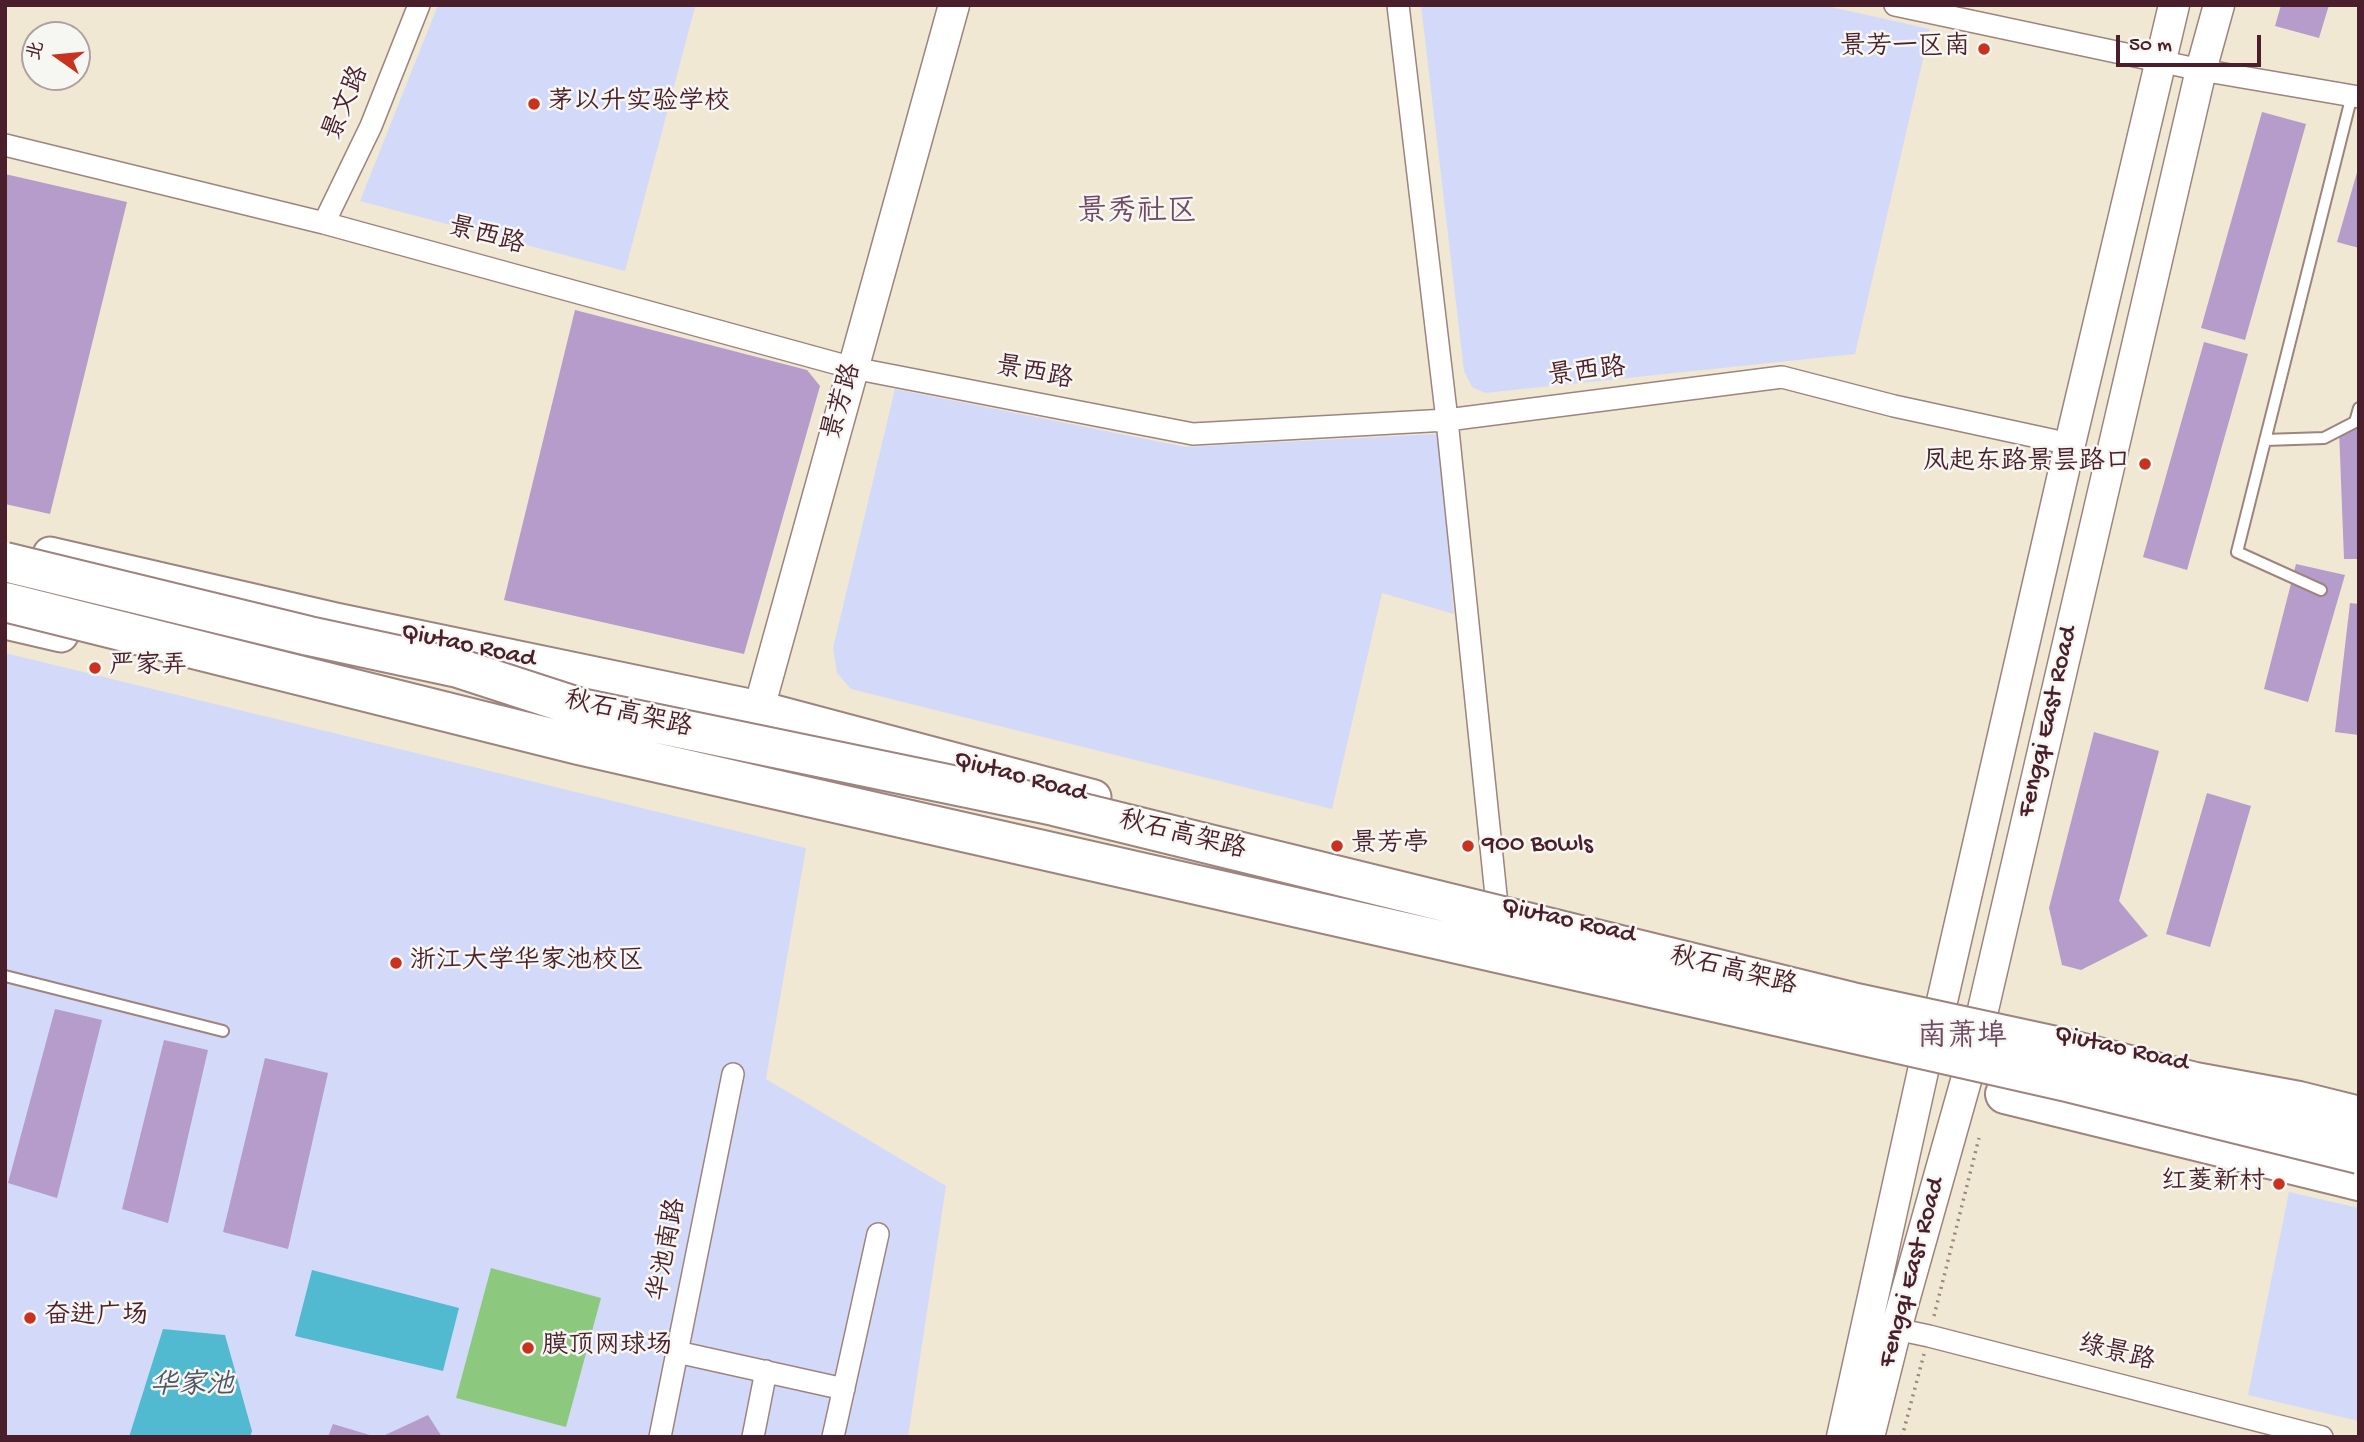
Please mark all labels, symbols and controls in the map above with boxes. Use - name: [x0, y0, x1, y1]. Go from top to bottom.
- north arrow: [21, 21, 91, 91]
- scale bar: [2119, 21, 2264, 65]
- place label: 景芳一区南: [1840, 33, 1970, 65]
- text: 50 m: [2129, 34, 2172, 59]
- text: 北: [24, 39, 51, 63]
- marker: 景芳一区南: [1976, 41, 1992, 57]
- street label: 景文路: [318, 62, 378, 146]
- place label: 茅以升实验学校: [548, 88, 730, 120]
- marker: 茅以升实验学校: [526, 96, 542, 112]
- district label: 景秀社区: [1077, 196, 1197, 232]
- street label: 景西路: [444, 213, 528, 263]
- street label: 景西路: [993, 352, 1075, 398]
- street label: 景西路: [1546, 354, 1628, 394]
- street label: 景芳路: [818, 360, 870, 444]
- place label: 凤起东路景昙路口: [1923, 448, 2131, 480]
- marker: 凤起东路景昙路口: [2137, 456, 2153, 472]
- street label: Qiutao Road: [398, 618, 538, 676]
- street label: Fengqi East Road: [2012, 623, 2086, 821]
- place label: 严家弄: [109, 652, 187, 684]
- marker: 严家弄: [87, 660, 103, 676]
- street label: 秋石高架路: [561, 686, 695, 746]
- street label: Qiutao Road: [950, 745, 1090, 811]
- street label: 秋石高架路: [1115, 806, 1249, 868]
- place label: 景芳亭: [1351, 830, 1429, 862]
- place label: 900 Bowls: [1482, 830, 1593, 862]
- marker: 景芳亭: [1329, 838, 1345, 854]
- marker: 900 Bowls: [1460, 838, 1476, 854]
- street label: Qiutao Road: [1498, 891, 1638, 953]
- street label: 秋石高架路: [1666, 942, 1800, 1004]
- place label: 浙江大学华家池校区: [410, 947, 644, 979]
- marker: 浙江大学华家池校区: [388, 955, 404, 971]
- street label: Qiutao Road: [2051, 1019, 2191, 1081]
- district label: 南萧埠: [1917, 1021, 2007, 1057]
- place label: 红菱新村: [2161, 1168, 2265, 1200]
- street label: Fengqi East Road: [1873, 1175, 1953, 1371]
- marker: 红菱新村: [2271, 1176, 2287, 1192]
- street label: 华池南路: [644, 1196, 694, 1304]
- place label: 奋进广场: [44, 1302, 148, 1334]
- marker: 奋进广场: [22, 1310, 38, 1326]
- street label: 绿景路: [2074, 1330, 2158, 1380]
- place label: 膜顶网球场: [542, 1332, 672, 1364]
- marker: 膜顶网球场: [520, 1340, 536, 1356]
- water label: 华家池: [150, 1371, 234, 1405]

